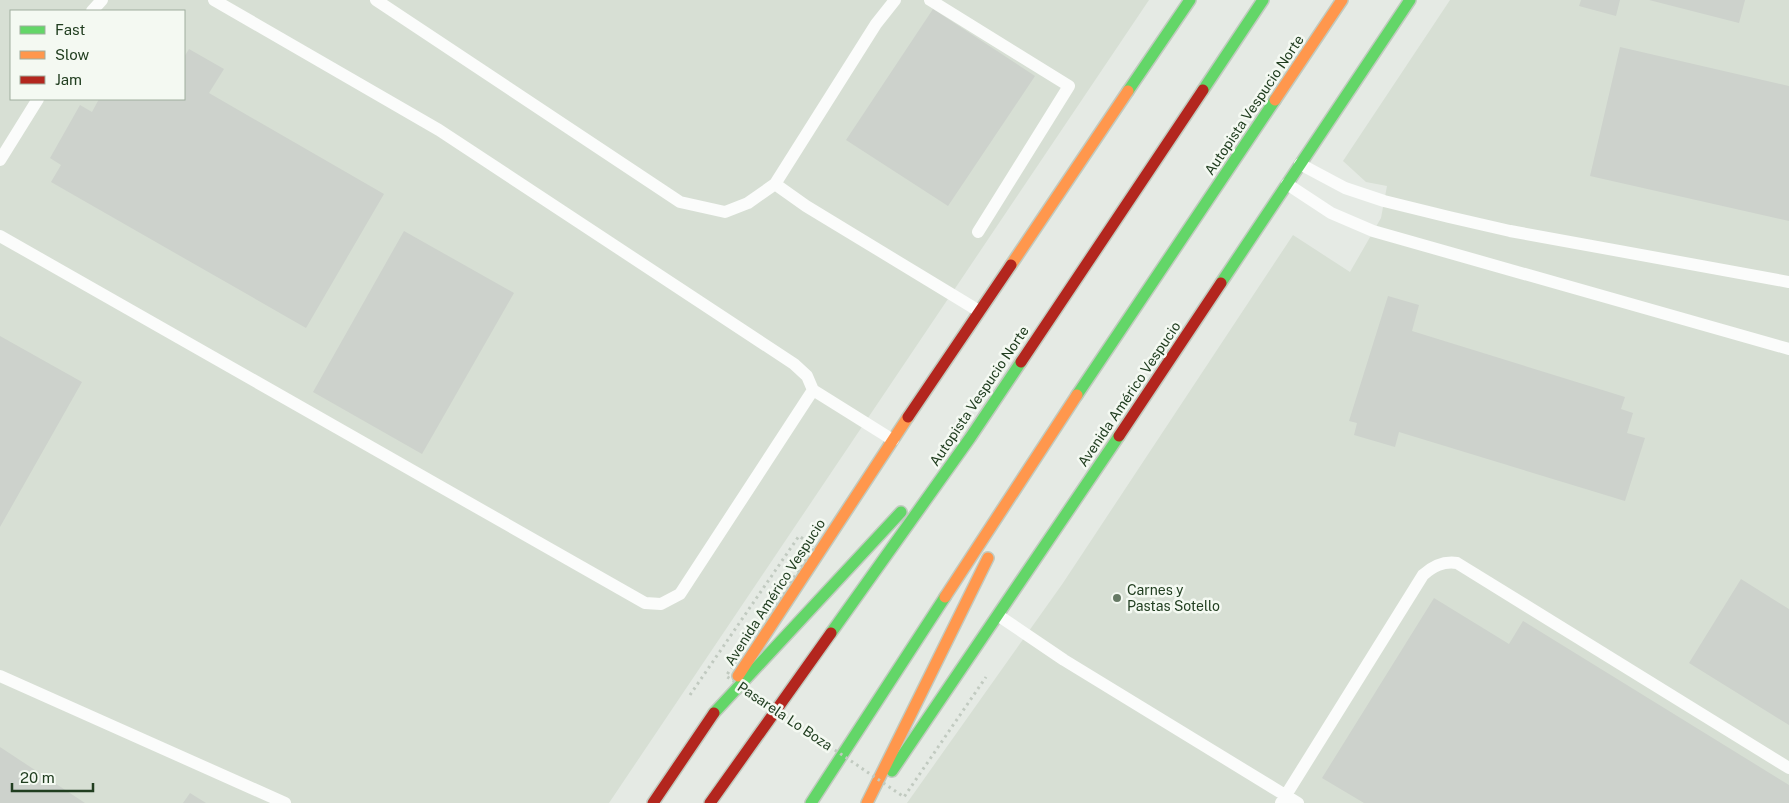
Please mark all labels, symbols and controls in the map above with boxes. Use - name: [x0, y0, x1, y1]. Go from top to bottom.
- legend: [10, 10, 185, 100]
- text: Fast: [55, 21, 85, 38]
- street label: Autopista Vespucio Norte: [1201, 32, 1307, 178]
- text: Slow: [55, 46, 90, 63]
- text: Jam: [55, 71, 82, 88]
- street label: Avenida Américo Vespucio: [1074, 318, 1184, 470]
- street label: Autopista Vespucio Norte: [926, 323, 1032, 469]
- street label: Avenida Américo Vespucio: [722, 516, 828, 668]
- place label: Carnes y Pastas Sotello: [1127, 582, 1220, 614]
- marker: Carnes y Pastas Sotello: [1111, 592, 1123, 604]
- street label: Pasarela Lo Boza: [735, 678, 835, 754]
- scale bar: [12, 760, 94, 792]
- text: 20 m: [20, 769, 55, 786]

